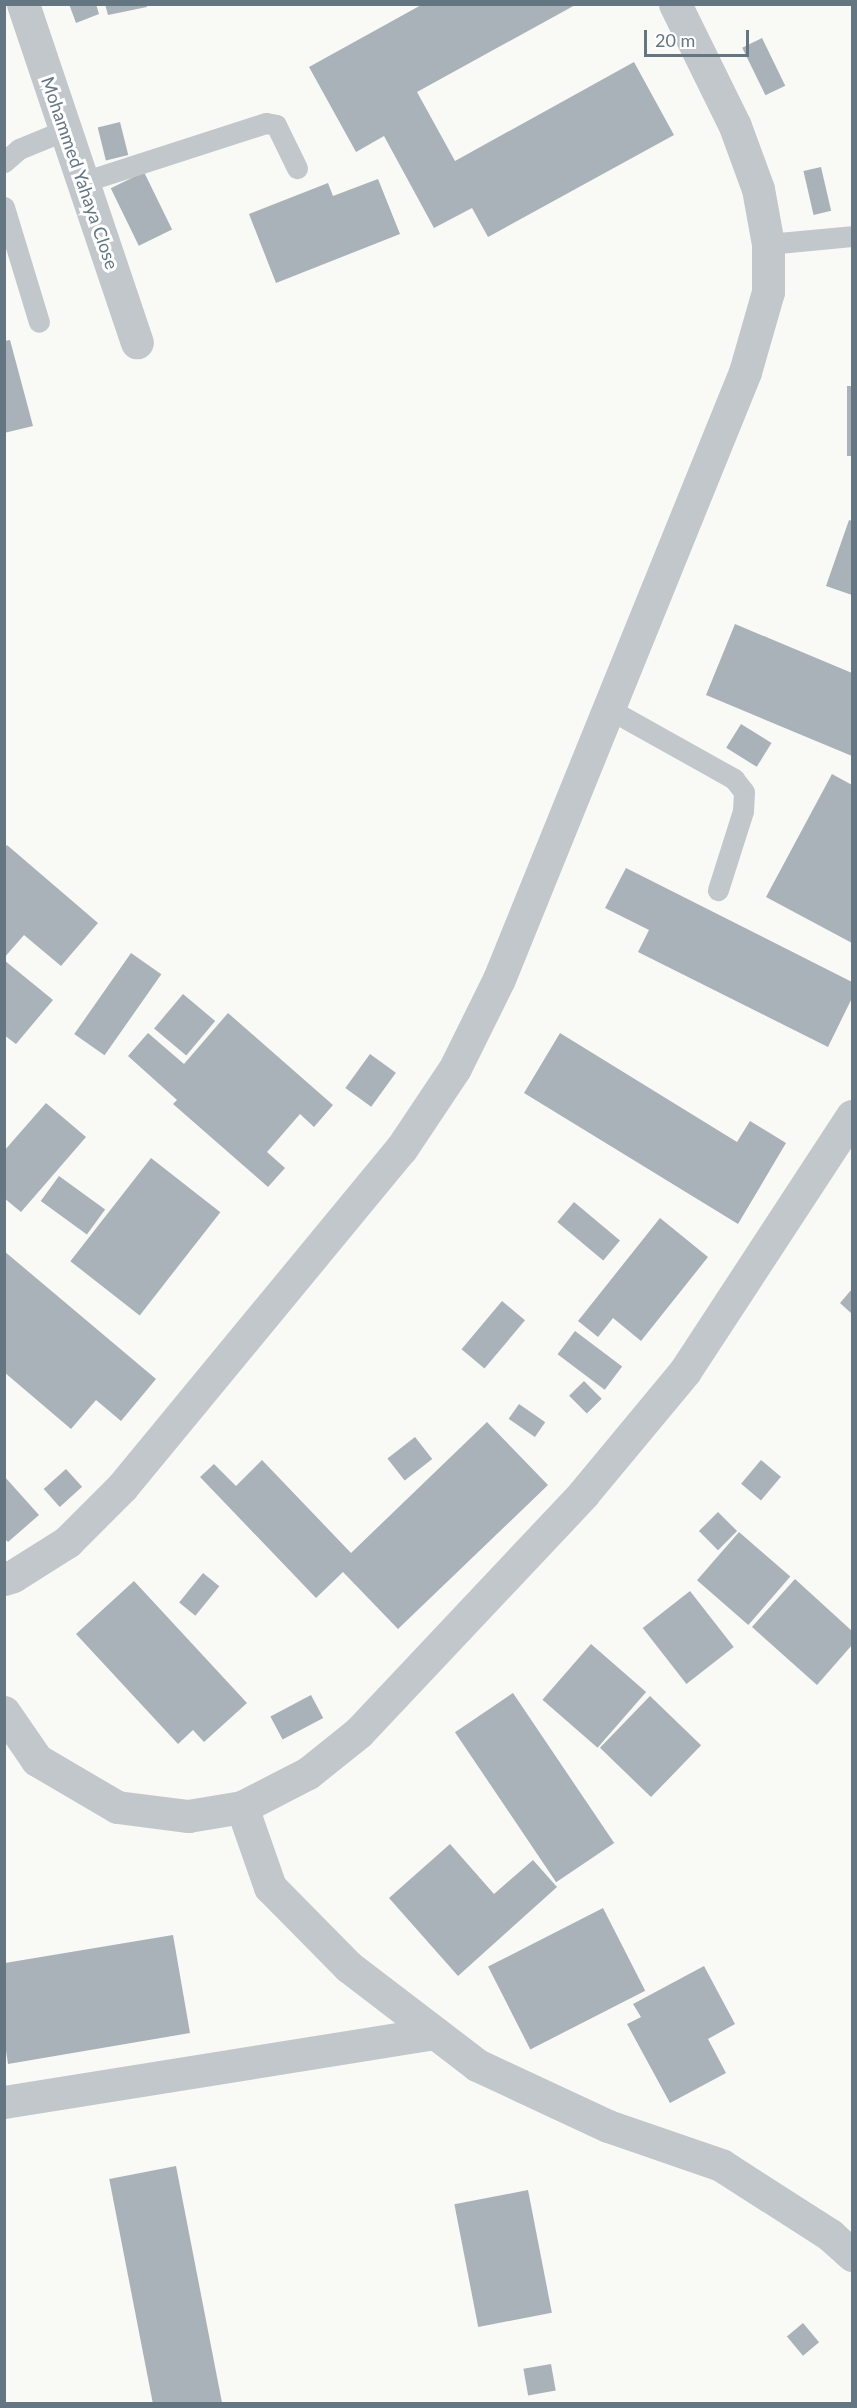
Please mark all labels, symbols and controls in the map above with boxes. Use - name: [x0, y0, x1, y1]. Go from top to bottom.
- scale bar: [647, 18, 752, 56]
- text: 20 m: [655, 29, 695, 51]
- street label: Mohammed Yahaya Close: [37, 74, 123, 272]

